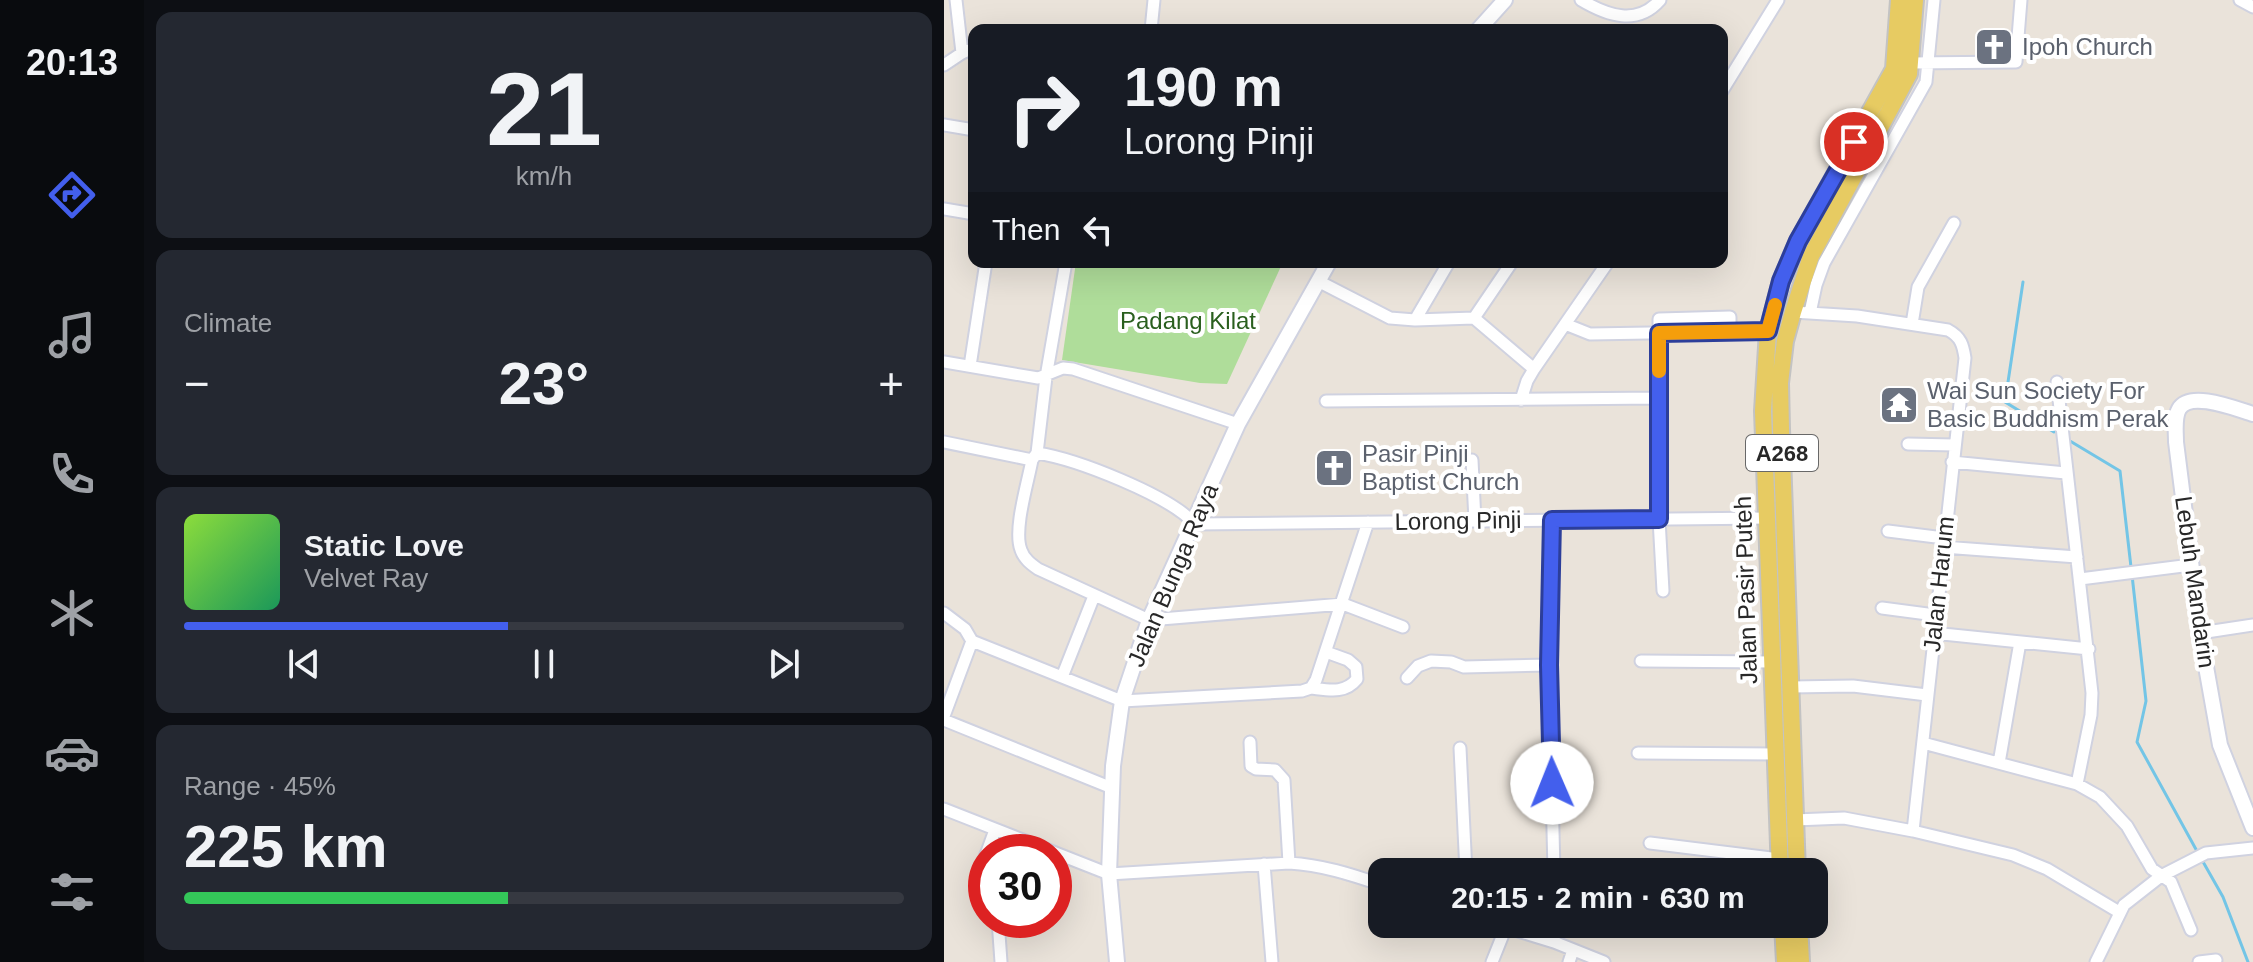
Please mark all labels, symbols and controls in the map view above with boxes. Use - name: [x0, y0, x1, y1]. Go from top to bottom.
- church icon: Ipoh Church: [1973, 26, 2015, 68]
- place label: Ipoh Church: [2022, 33, 2153, 60]
- text: 20:13: [26, 42, 118, 83]
- text: 21: [486, 51, 602, 167]
- text: 190 m: [1124, 55, 1283, 118]
- icon: right: [992, 56, 1096, 160]
- pin: [1820, 108, 1888, 176]
- icon: arrive: [1832, 120, 1876, 164]
- text: Lorong Pinji: [1124, 121, 1314, 162]
- text: km/h: [516, 161, 572, 191]
- icon: directions: [44, 167, 100, 223]
- icon: left: [1076, 208, 1120, 252]
- text: Then: [992, 213, 1060, 246]
- icon: music: [44, 307, 100, 363]
- park label: Padang Kilat: [1120, 307, 1256, 334]
- text: Climate: [184, 308, 272, 338]
- text: 23°: [499, 350, 589, 417]
- text: −: [184, 359, 210, 408]
- text: +: [878, 359, 904, 408]
- place label: Wai Sun Society For Basic Buddhism Perak: [1927, 377, 2169, 432]
- temple icon: Wai Sun Society For Basic Buddhism Perak: [1878, 384, 1920, 426]
- road number: A268: [1746, 435, 1818, 471]
- place label: Pasir Pinji Baptist Church: [1362, 440, 1519, 495]
- icon: phone: [44, 446, 100, 502]
- church icon: Pasir Pinji Baptist Church: [1313, 447, 1355, 489]
- street label: Jalan Bunga Raya: [1122, 479, 1224, 670]
- street label: Lebuh Mandarin: [2170, 494, 2221, 670]
- street label: Jalan Pasir Puteh: [1729, 496, 1762, 684]
- street label: Lorong Pinji: [1394, 506, 1522, 535]
- street label: Jalan Harum: [1918, 515, 1959, 653]
- text: Static Love: [304, 529, 464, 562]
- text: Velvet Ray: [304, 563, 428, 593]
- icon: climate: [44, 585, 100, 641]
- icon: previous: [282, 642, 326, 686]
- icon: pause: [522, 642, 566, 686]
- icon: next: [762, 642, 806, 686]
- icon: car: [44, 725, 100, 781]
- position arrow: [1510, 741, 1594, 825]
- text: Range · 45%: [184, 771, 336, 801]
- text: 225 km: [184, 813, 388, 880]
- speed limit sign: 30: [968, 834, 1072, 938]
- icon: filters: [44, 864, 100, 920]
- text: 20:15 · 2 min · 630 m: [1451, 881, 1745, 914]

